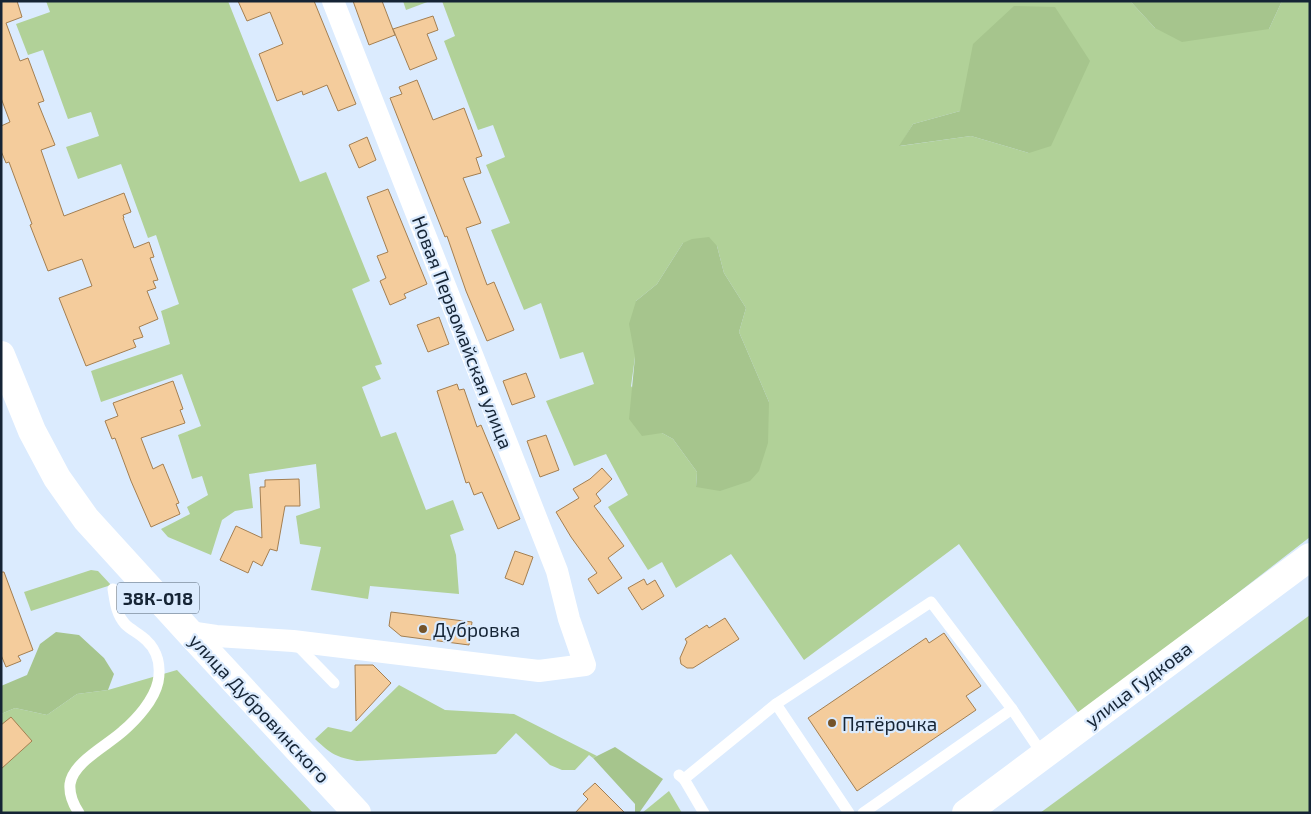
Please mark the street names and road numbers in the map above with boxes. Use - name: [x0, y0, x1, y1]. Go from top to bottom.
- street label: Новая Первомайская улица: [407, 212, 518, 452]
- road number: 38К-018: [117, 582, 199, 614]
- street label: улица Дубровинского: [184, 629, 335, 788]
- street label: улица Гудкова: [1080, 636, 1197, 732]

